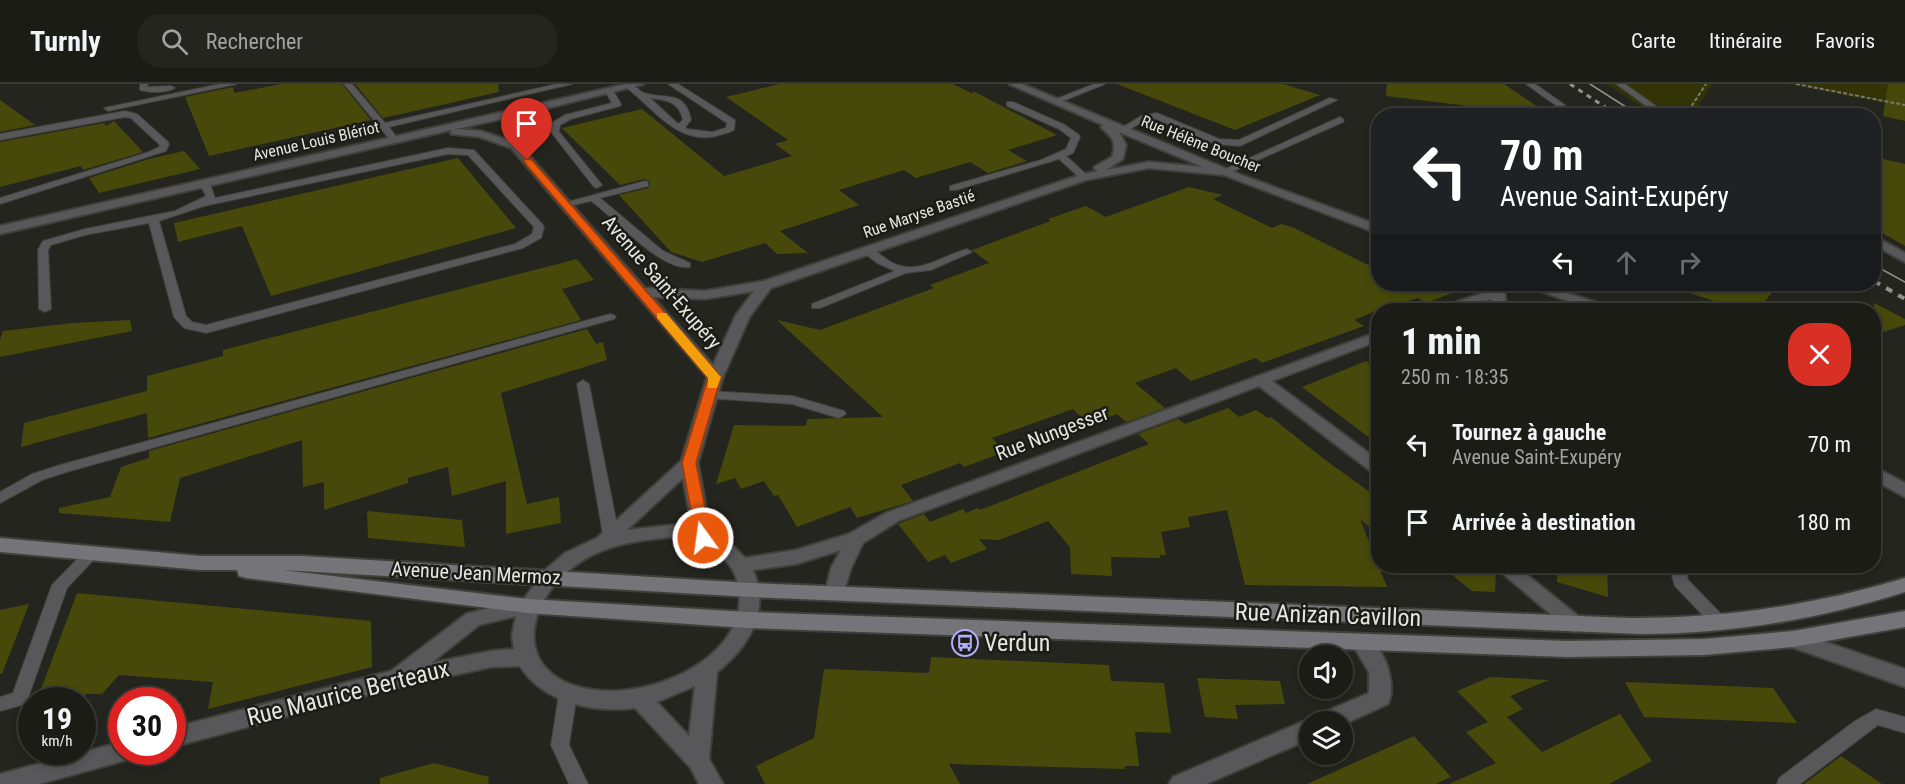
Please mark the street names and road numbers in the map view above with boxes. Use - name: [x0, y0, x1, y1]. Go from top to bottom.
- street label: Rue Hélène Boucher: [1139, 111, 1264, 177]
- street label: Avenue Louis Blériot: [251, 117, 381, 165]
- street label: Rue Maryse Bastié: [861, 186, 977, 242]
- street label: Avenue Saint-Exupéry: [597, 210, 727, 354]
- street label: Rue Nungesser: [992, 400, 1112, 466]
- street label: Avenue Jean Mermoz: [391, 557, 561, 589]
- street label: Rue Anizan Cavillon: [1234, 598, 1422, 632]
- street label: Rue Maurice Berteaux: [244, 654, 452, 732]

